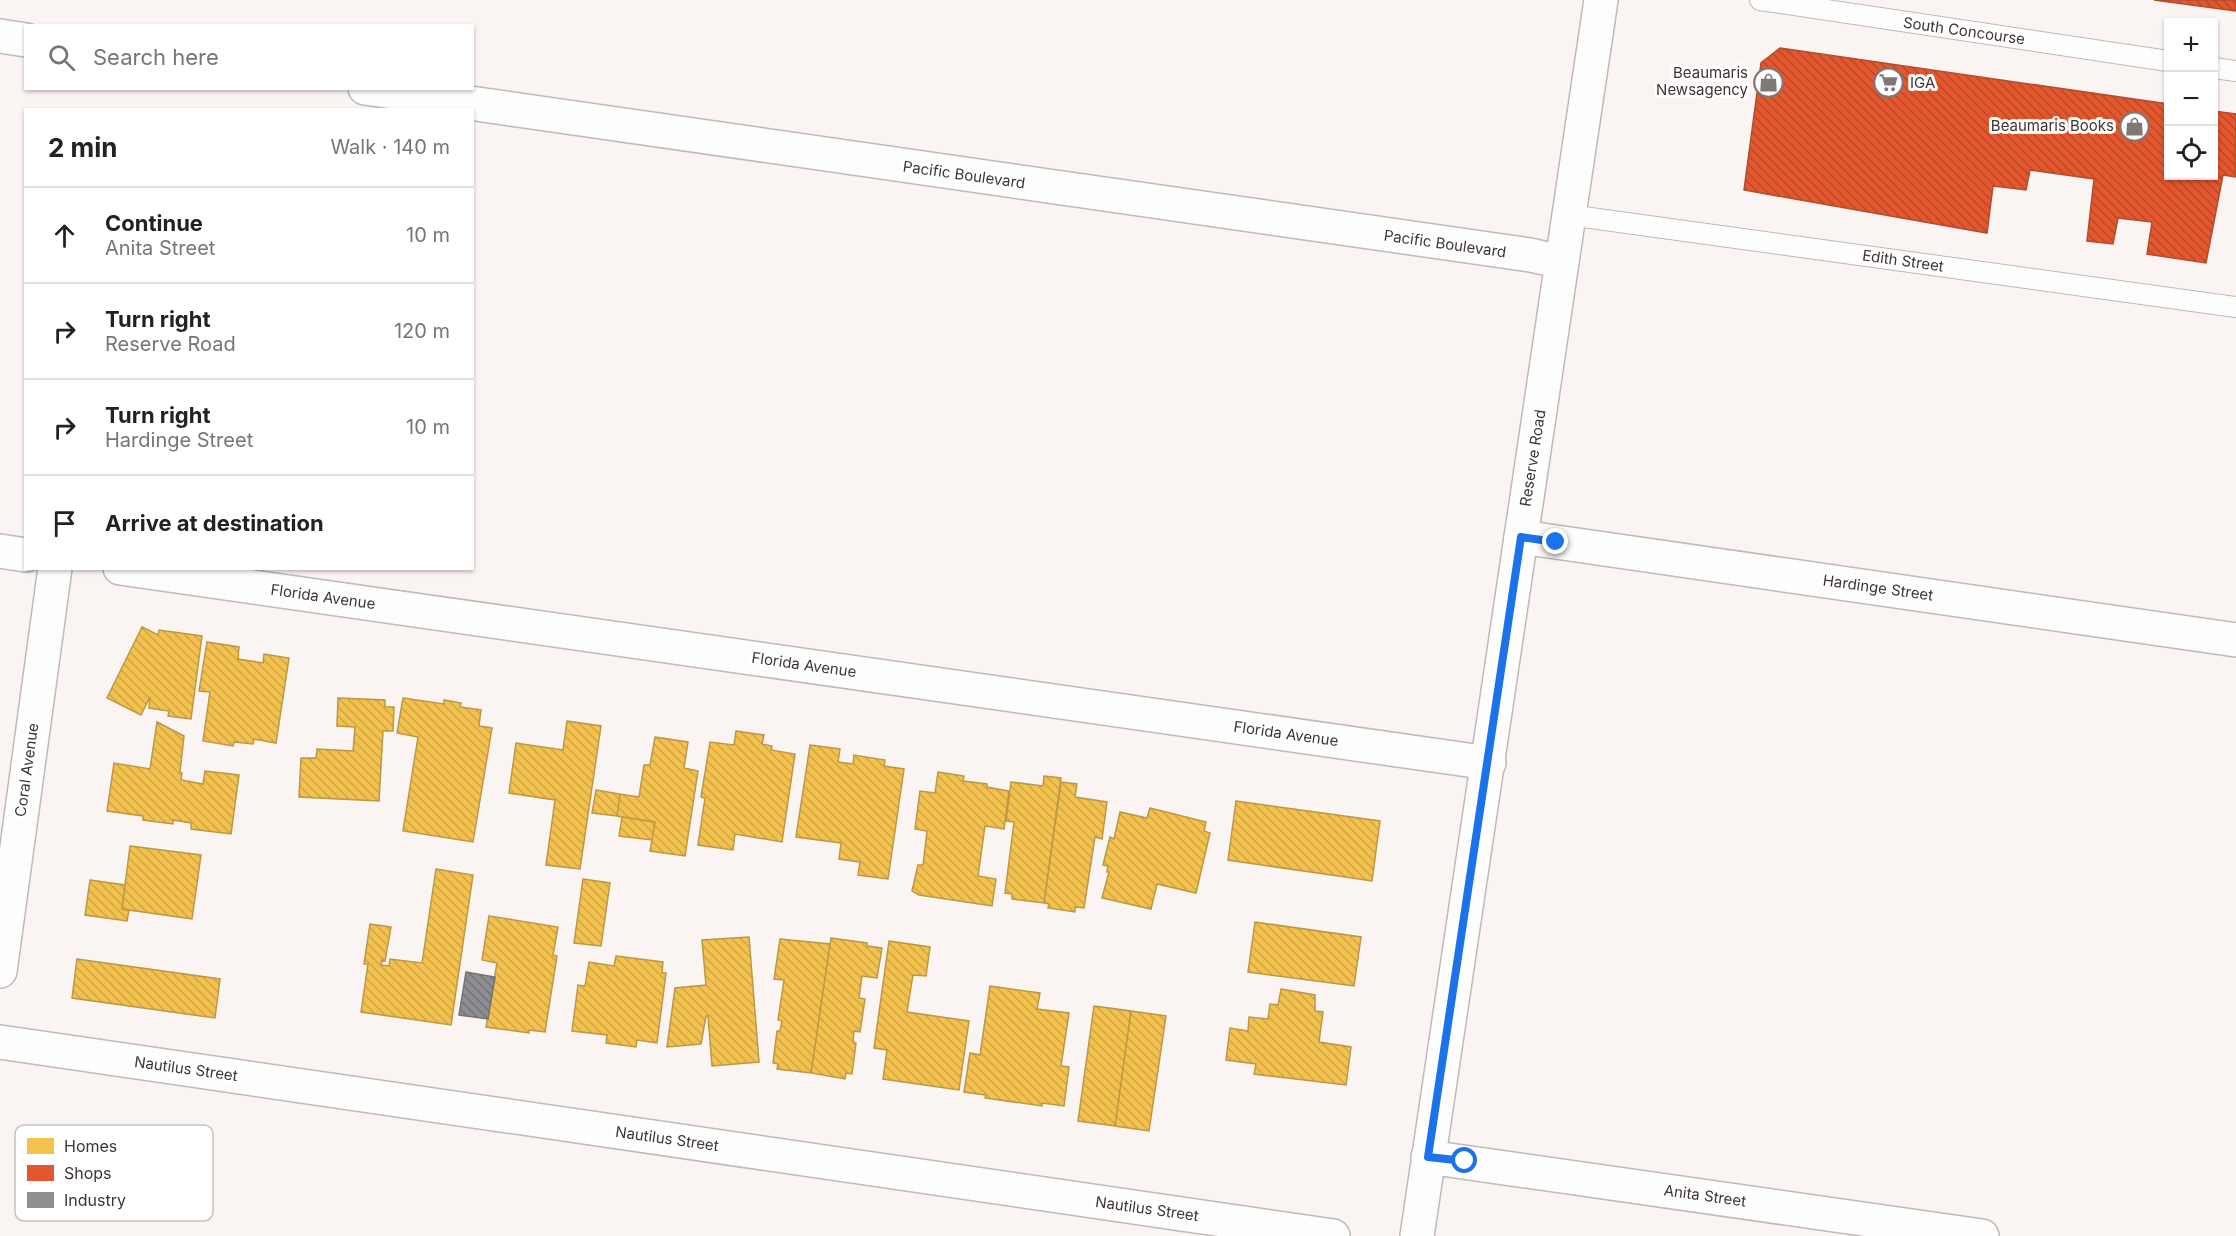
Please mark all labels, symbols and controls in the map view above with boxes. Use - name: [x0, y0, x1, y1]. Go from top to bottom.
- street label: South Concourse: [1902, 13, 2026, 48]
- map controls: [2164, 18, 2218, 180]
- button: +: [2164, 18, 2218, 72]
- search box: [24, 24, 474, 90]
- icon: search: [45, 41, 78, 74]
- text: Search here: [93, 44, 219, 70]
- place label: Beaumaris Newsagency: [1656, 63, 1749, 99]
- shop icon: Beaumaris Newsagency: [1753, 66, 1785, 98]
- supermarket icon: IGA: [1873, 67, 1905, 99]
- button: −: [2164, 72, 2218, 126]
- place label: IGA: [1910, 73, 1935, 92]
- shop icon: Beaumaris Books: [2119, 110, 2151, 142]
- place label: Beaumaris Books: [1991, 116, 2114, 135]
- button: locate: [2164, 126, 2218, 180]
- text: 2 min: [48, 132, 118, 163]
- text: Walk · 140 m: [330, 135, 450, 159]
- street label: Pacific Boulevard: [902, 157, 1026, 192]
- text: Continue: [105, 210, 203, 236]
- icon: ahead: [48, 219, 81, 252]
- text: 10 m: [406, 223, 450, 247]
- street label: Pacific Boulevard: [1383, 226, 1507, 261]
- text: Anita Street: [105, 236, 215, 260]
- street label: Edith Street: [1861, 245, 1945, 276]
- text: Turn right: [105, 306, 211, 332]
- icon: right: [48, 315, 81, 348]
- text: 120 m: [394, 319, 450, 343]
- text: Reserve Road: [105, 332, 236, 356]
- text: Turn right: [105, 402, 211, 428]
- street label: Reserve Road: [1515, 408, 1550, 508]
- icon: right: [48, 411, 81, 444]
- text: 10 m: [406, 415, 450, 439]
- text: Hardinge Street: [105, 428, 253, 452]
- icon: arrive: [48, 507, 81, 540]
- text: Arrive at destination: [105, 510, 324, 536]
- route end: [1542, 528, 1568, 554]
- street label: Hardinge Street: [1822, 570, 1935, 605]
- street label: Florida Avenue: [270, 580, 377, 613]
- street label: Florida Avenue: [751, 648, 858, 681]
- street label: Florida Avenue: [1233, 717, 1340, 750]
- street label: Coral Avenue: [11, 722, 42, 818]
- street label: Nautilus Street: [133, 1052, 239, 1085]
- street label: Nautilus Street: [614, 1122, 720, 1155]
- legend: [15, 1125, 213, 1221]
- text: Homes: [64, 1136, 117, 1156]
- route start: [1451, 1147, 1477, 1173]
- text: Shops: [64, 1163, 112, 1183]
- street label: Anita Street: [1663, 1180, 1747, 1211]
- text: Industry: [64, 1190, 126, 1210]
- street label: Nautilus Street: [1094, 1192, 1200, 1225]

